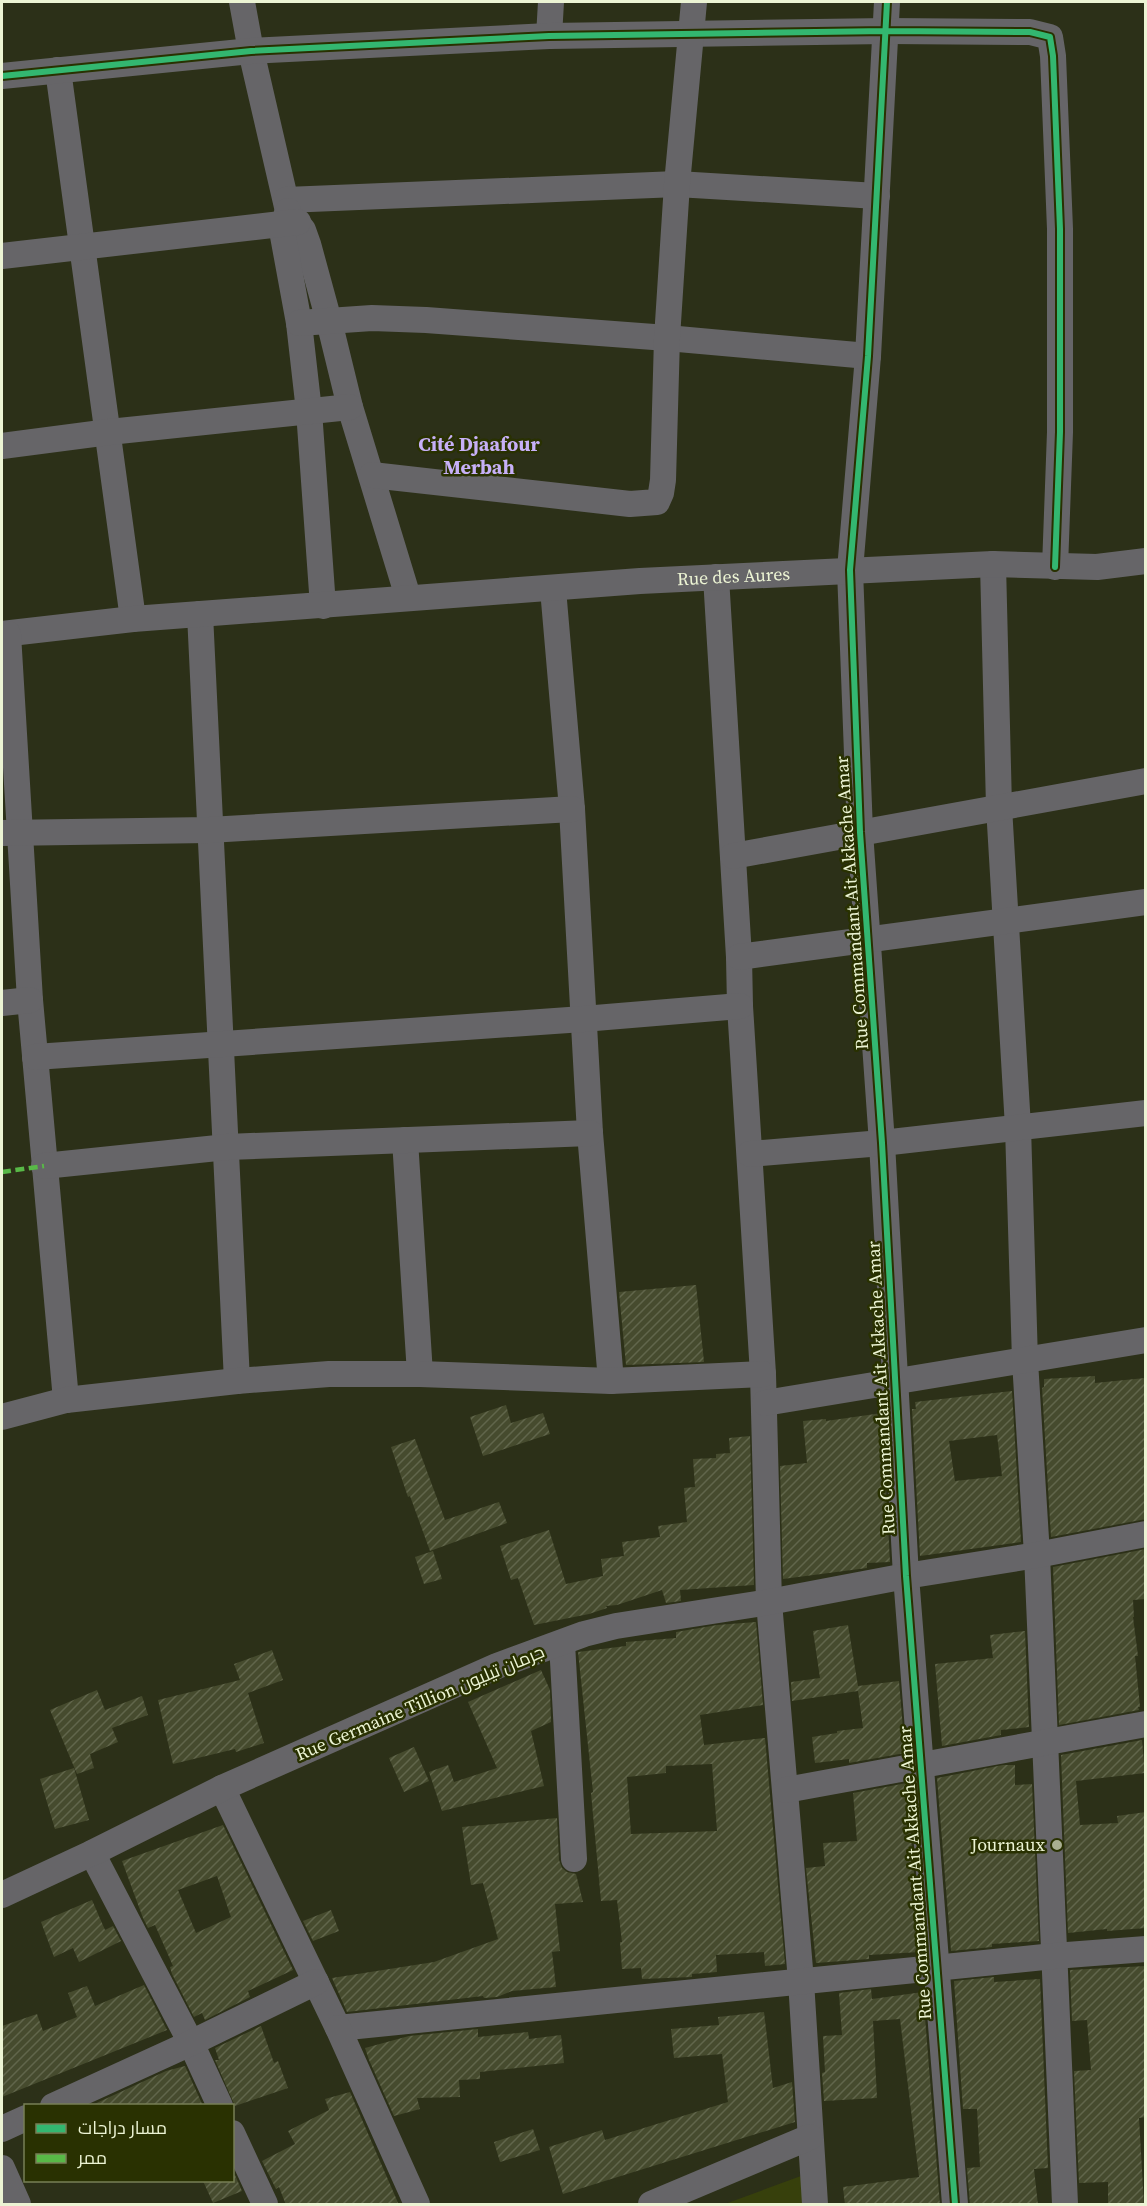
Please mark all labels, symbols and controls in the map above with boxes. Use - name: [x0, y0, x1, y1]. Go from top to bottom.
- district label: Cité Djaafour Merbah: [418, 430, 540, 481]
- street label: Rue des Aures: [676, 561, 791, 591]
- street label: Rue Commandant Ait Akkache Amar: [829, 755, 874, 1051]
- street label: Rue Commandant Ait Akkache Amar: [860, 1240, 901, 1536]
- street label: Rue Germaine Tillion جرمان تيليون: [292, 1639, 548, 1766]
- street label: Rue Commandant Ait Akkache Amar: [892, 1725, 937, 2021]
- place label: Journaux: [970, 1832, 1046, 1857]
- marker: Journaux: [1050, 1838, 1064, 1852]
- legend: [24, 2104, 234, 2182]
- text: مسار دراجات: [78, 2115, 167, 2140]
- text: ممر: [77, 2145, 107, 2170]

